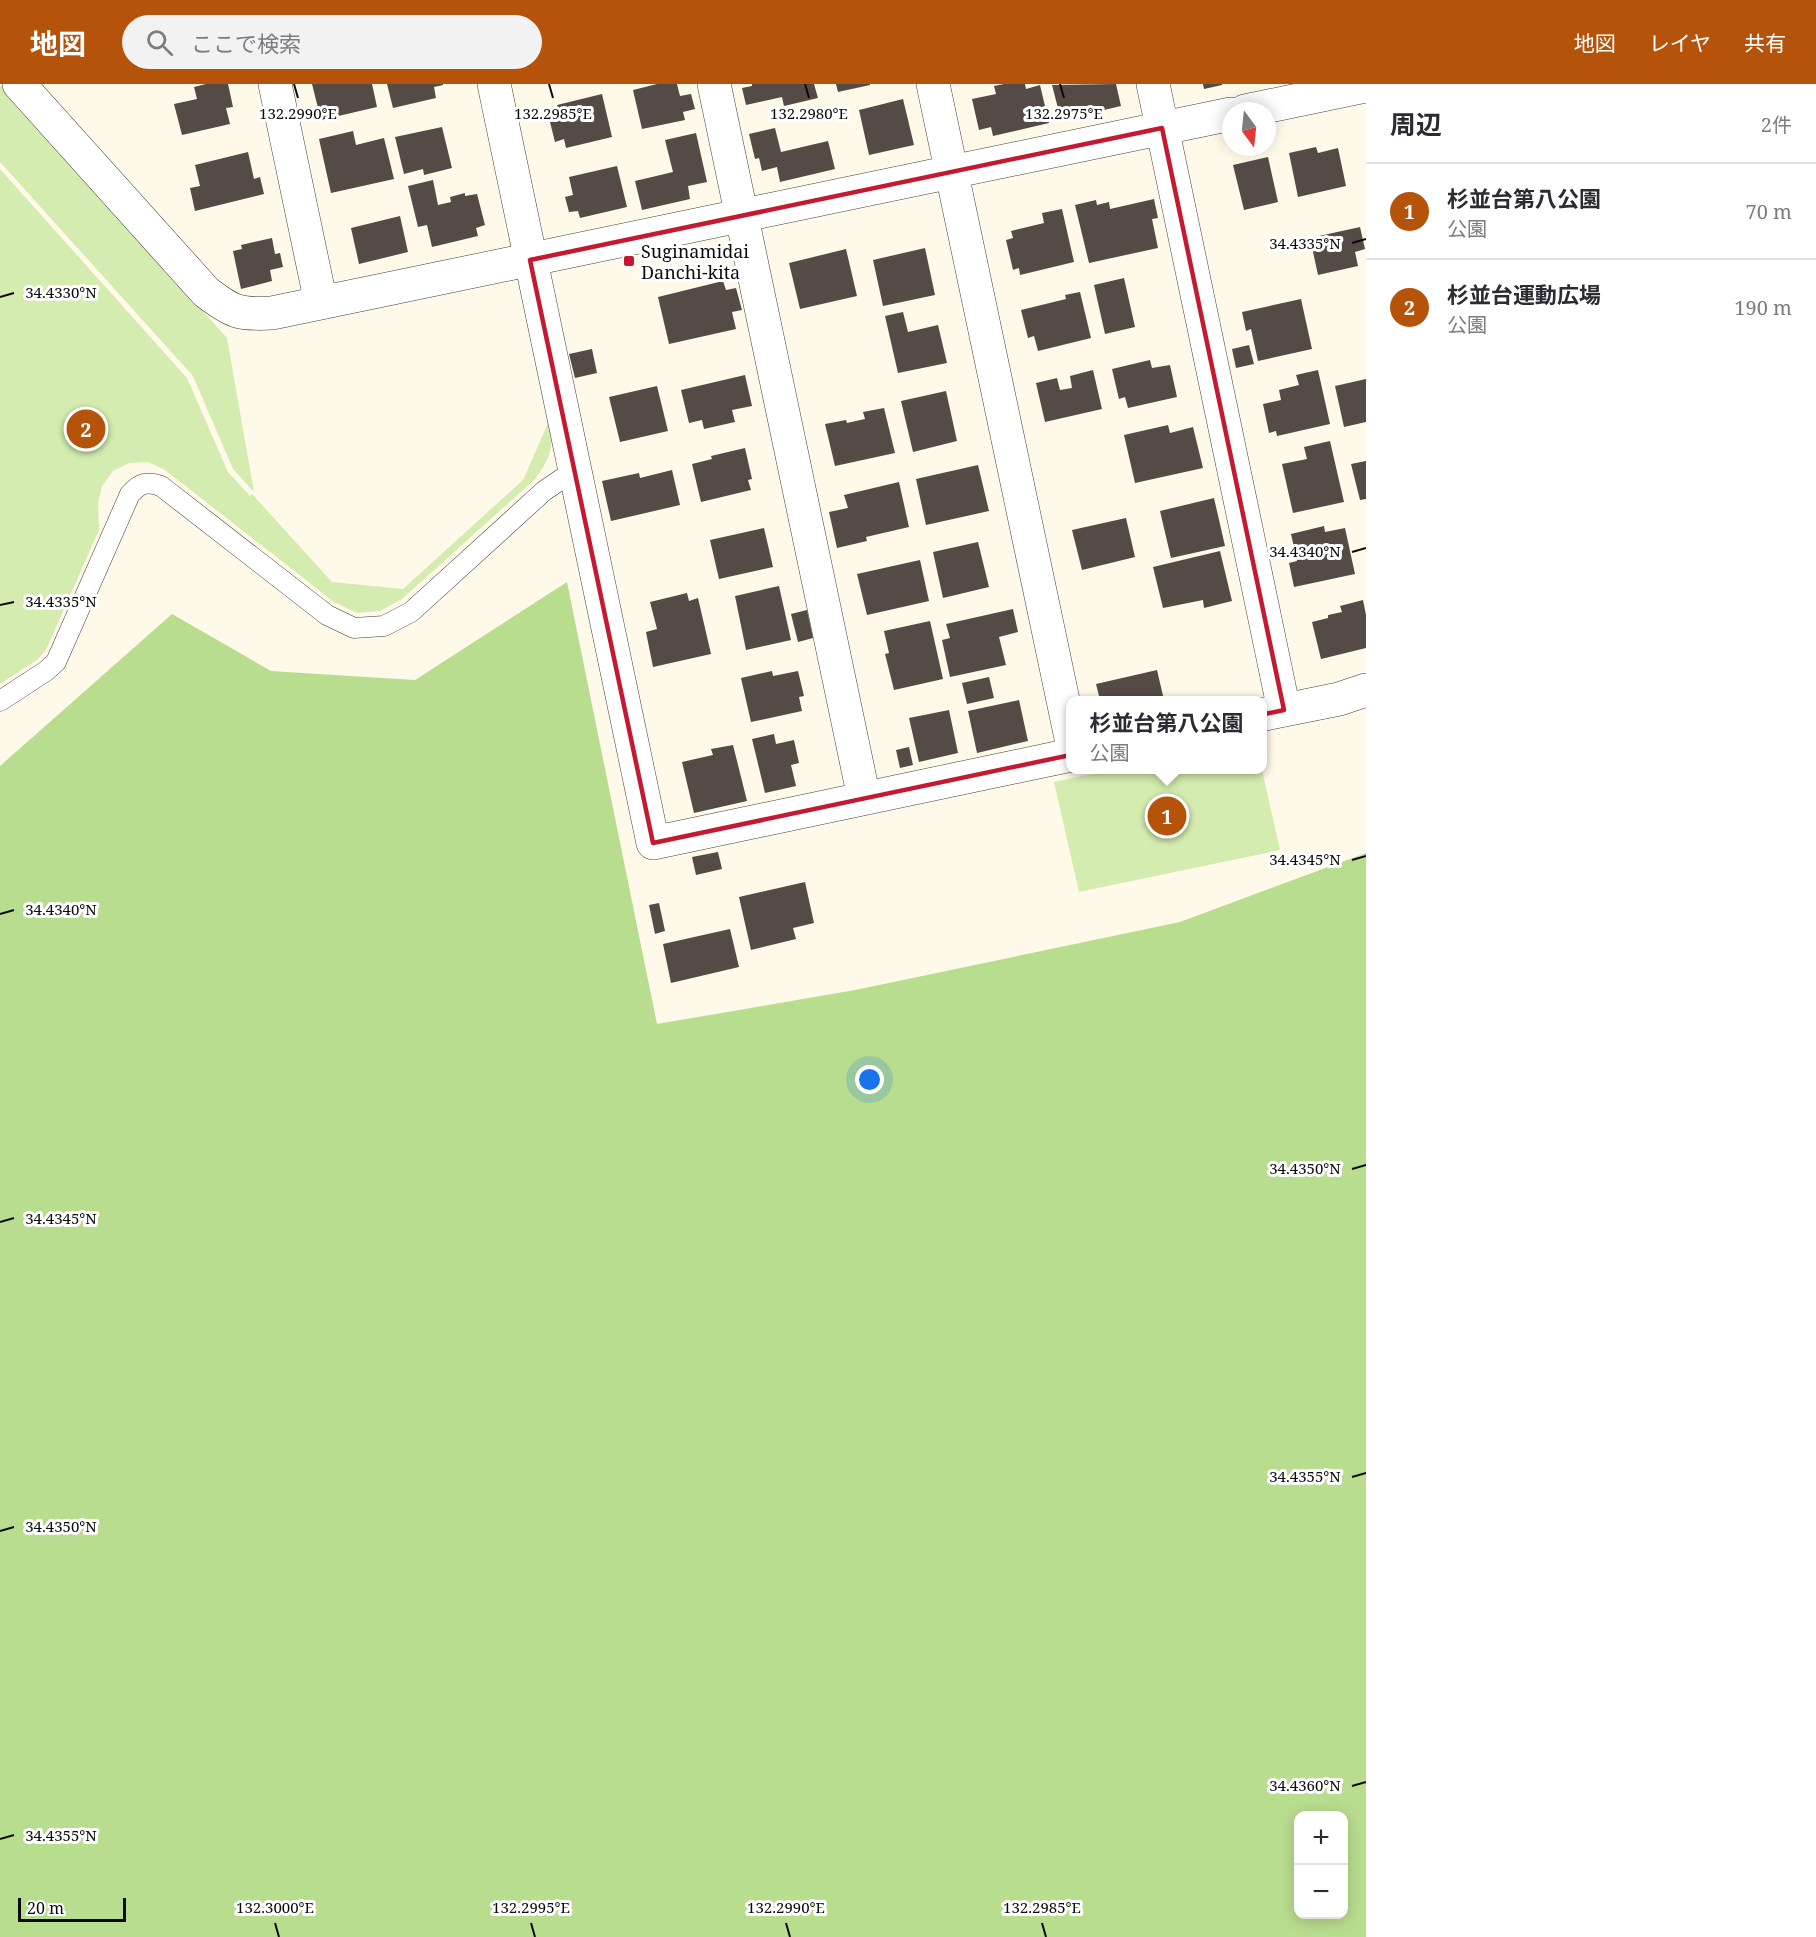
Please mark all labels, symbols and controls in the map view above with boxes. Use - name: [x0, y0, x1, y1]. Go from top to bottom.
- search box: [122, 15, 542, 69]
- text: 地図: [30, 24, 86, 62]
- icon: search: [143, 26, 176, 59]
- text: ここで検索: [191, 28, 301, 58]
- text: 地図: [1574, 29, 1616, 57]
- text: レイヤ: [1649, 29, 1711, 57]
- text: 共有: [1744, 29, 1786, 57]
- north arrow: [1222, 102, 1276, 156]
- text: 132.2990°E: [259, 103, 337, 123]
- text: 132.2985°E: [514, 103, 592, 123]
- text: 132.2980°E: [770, 103, 848, 123]
- text: 132.2975°E: [1025, 103, 1103, 123]
- text: 周辺: [1390, 106, 1442, 142]
- text: 2件: [1761, 111, 1792, 138]
- text: 杉並台第八公園: [1447, 183, 1601, 213]
- text: 1: [1404, 198, 1415, 225]
- text: 70 m: [1746, 198, 1792, 225]
- text: 公園: [1447, 215, 1487, 242]
- text: 34.4335°N: [1269, 233, 1341, 253]
- place label: Suginamidai Danchi-kita: [641, 239, 749, 284]
- marker: Suginamidai Danchi-kita: [622, 254, 636, 268]
- text: 杉並台運動広場: [1447, 279, 1601, 309]
- text: 34.4330°N: [25, 282, 97, 302]
- text: 2: [1404, 294, 1415, 321]
- text: 190 m: [1734, 294, 1792, 321]
- text: 公園: [1447, 311, 1487, 338]
- pin: 2: [66, 406, 106, 452]
- text: 34.4340°N: [1269, 541, 1341, 561]
- text: 34.4335°N: [25, 591, 97, 611]
- popup: [1066, 696, 1267, 774]
- text: 杉並台第八公園: [1089, 707, 1244, 737]
- text: 公園: [1089, 739, 1129, 766]
- pin: 1: [1148, 794, 1186, 838]
- text: 34.4345°N: [1269, 849, 1341, 869]
- text: 34.4340°N: [25, 899, 97, 919]
- your location: [855, 1065, 884, 1094]
- text: 34.4350°N: [1269, 1158, 1341, 1178]
- text: 34.4345°N: [25, 1208, 97, 1228]
- text: 34.4355°N: [1269, 1466, 1341, 1486]
- text: 34.4350°N: [25, 1516, 97, 1536]
- text: 34.4360°N: [1269, 1775, 1341, 1795]
- map controls: [1294, 1811, 1348, 1919]
- button: +: [1294, 1811, 1348, 1865]
- text: 34.4355°N: [25, 1825, 97, 1845]
- button: −: [1294, 1865, 1348, 1919]
- scale bar: [18, 1895, 126, 1922]
- text: 20 m: [27, 1897, 64, 1919]
- text: 132.3000°E: [236, 1897, 314, 1917]
- text: 132.2995°E: [492, 1897, 570, 1917]
- text: 132.2990°E: [747, 1897, 825, 1917]
- text: 132.2985°E: [1003, 1897, 1081, 1917]

